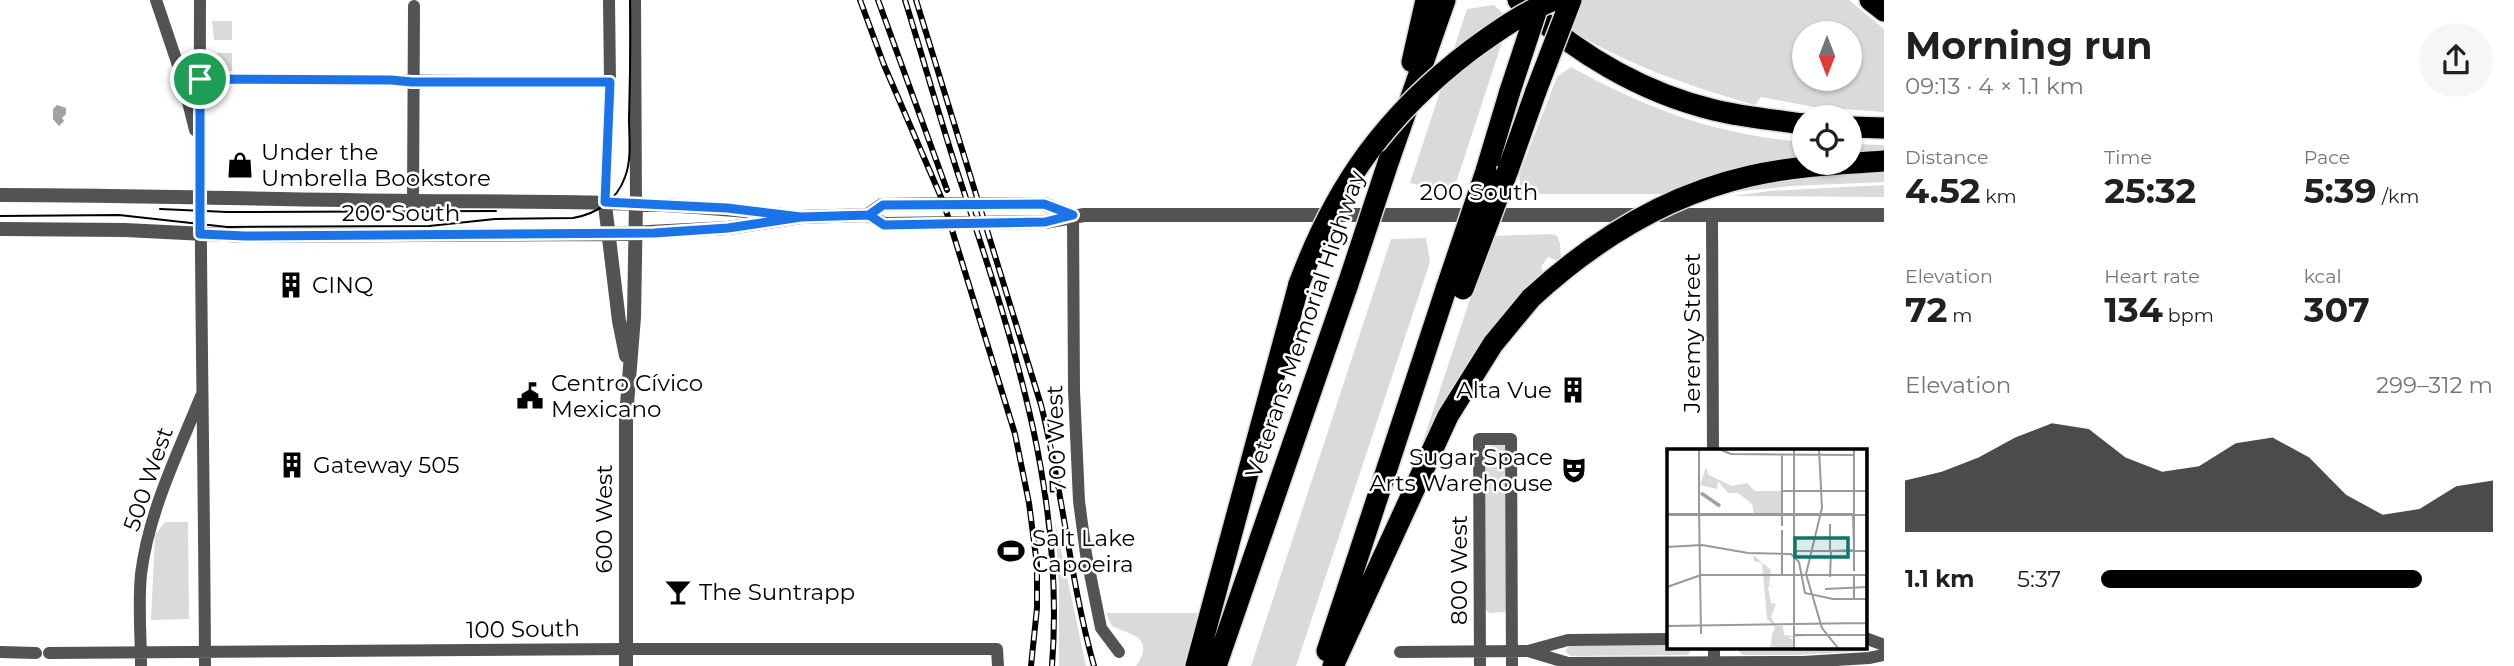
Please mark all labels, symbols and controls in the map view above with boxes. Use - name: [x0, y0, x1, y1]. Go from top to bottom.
- north arrow: [1792, 21, 1862, 91]
- map controls: [1792, 21, 1862, 175]
- text: Morning run: [1905, 22, 2153, 69]
- button: share: [2419, 23, 2493, 97]
- pin: [170, 49, 230, 109]
- icon: arrive: [181, 60, 219, 98]
- text: 09:13 · 4 × 1.1 km: [1905, 72, 2084, 100]
- button: locate: [1792, 105, 1862, 175]
- place label: Under the Umbrella Bookstore: [261, 138, 491, 192]
- text: Distance: [1905, 146, 1988, 169]
- text: Time: [2104, 146, 2152, 169]
- text: Pace: [2304, 146, 2350, 169]
- shop icon: Under the Umbrella Bookstore: [225, 150, 255, 180]
- street label: Veterans Memorial Highway: [1239, 166, 1371, 481]
- text: 4.52: [1905, 169, 1980, 212]
- text: 25:32: [2104, 169, 2196, 212]
- text: 5:39: [2304, 169, 2377, 212]
- street label: 200 South: [1420, 178, 1538, 206]
- text: km: [1980, 185, 2017, 208]
- text: /km: [2377, 185, 2420, 208]
- street label: 200 South: [342, 199, 460, 227]
- street label: Jeremy Street: [1678, 253, 1706, 414]
- text: Elevation: [1905, 265, 1993, 288]
- text: Heart rate: [2104, 265, 2200, 288]
- text: kcal: [2304, 265, 2342, 288]
- building icon: CINQ: [276, 270, 306, 300]
- place label: CINQ: [312, 271, 373, 299]
- text: 72: [1905, 288, 1947, 331]
- text: 134: [2104, 288, 2163, 331]
- text: 307: [2304, 288, 2370, 331]
- text: m: [1947, 304, 1973, 327]
- text: bpm: [2163, 304, 2214, 327]
- place label: Centro Cívico Mexicano: [551, 369, 703, 423]
- text: Elevation: [1905, 371, 2011, 399]
- text: 299–312 m: [2376, 371, 2493, 399]
- building icon: Alta Vue: [1558, 375, 1588, 405]
- place label: Alta Vue: [1456, 376, 1552, 404]
- public building icon: Centro Cívico Mexicano: [515, 381, 545, 411]
- street label: 700 West: [1040, 384, 1072, 494]
- street label: 500 West: [117, 423, 179, 535]
- place label: Sugar Space Arts Warehouse: [1369, 443, 1553, 497]
- inset map: [1667, 449, 1867, 648]
- building icon: Gateway 505: [277, 450, 307, 480]
- place label: Gateway 505: [313, 451, 460, 479]
- theatre icon: Sugar Space Arts Warehouse: [1559, 455, 1589, 485]
- street label: 600 West: [590, 464, 618, 574]
- street label: 800 West: [1445, 515, 1473, 625]
- place label: Salt Lake Capoeira: [1032, 524, 1135, 578]
- sports icon: Salt Lake Capoeira: [996, 536, 1026, 566]
- text: 1.1 km: [1905, 565, 1974, 593]
- text: 5:37: [2017, 565, 2061, 593]
- bar icon: The Suntrapp: [663, 577, 693, 607]
- place label: The Suntrapp: [699, 578, 855, 606]
- street label: 100 South: [466, 614, 580, 644]

